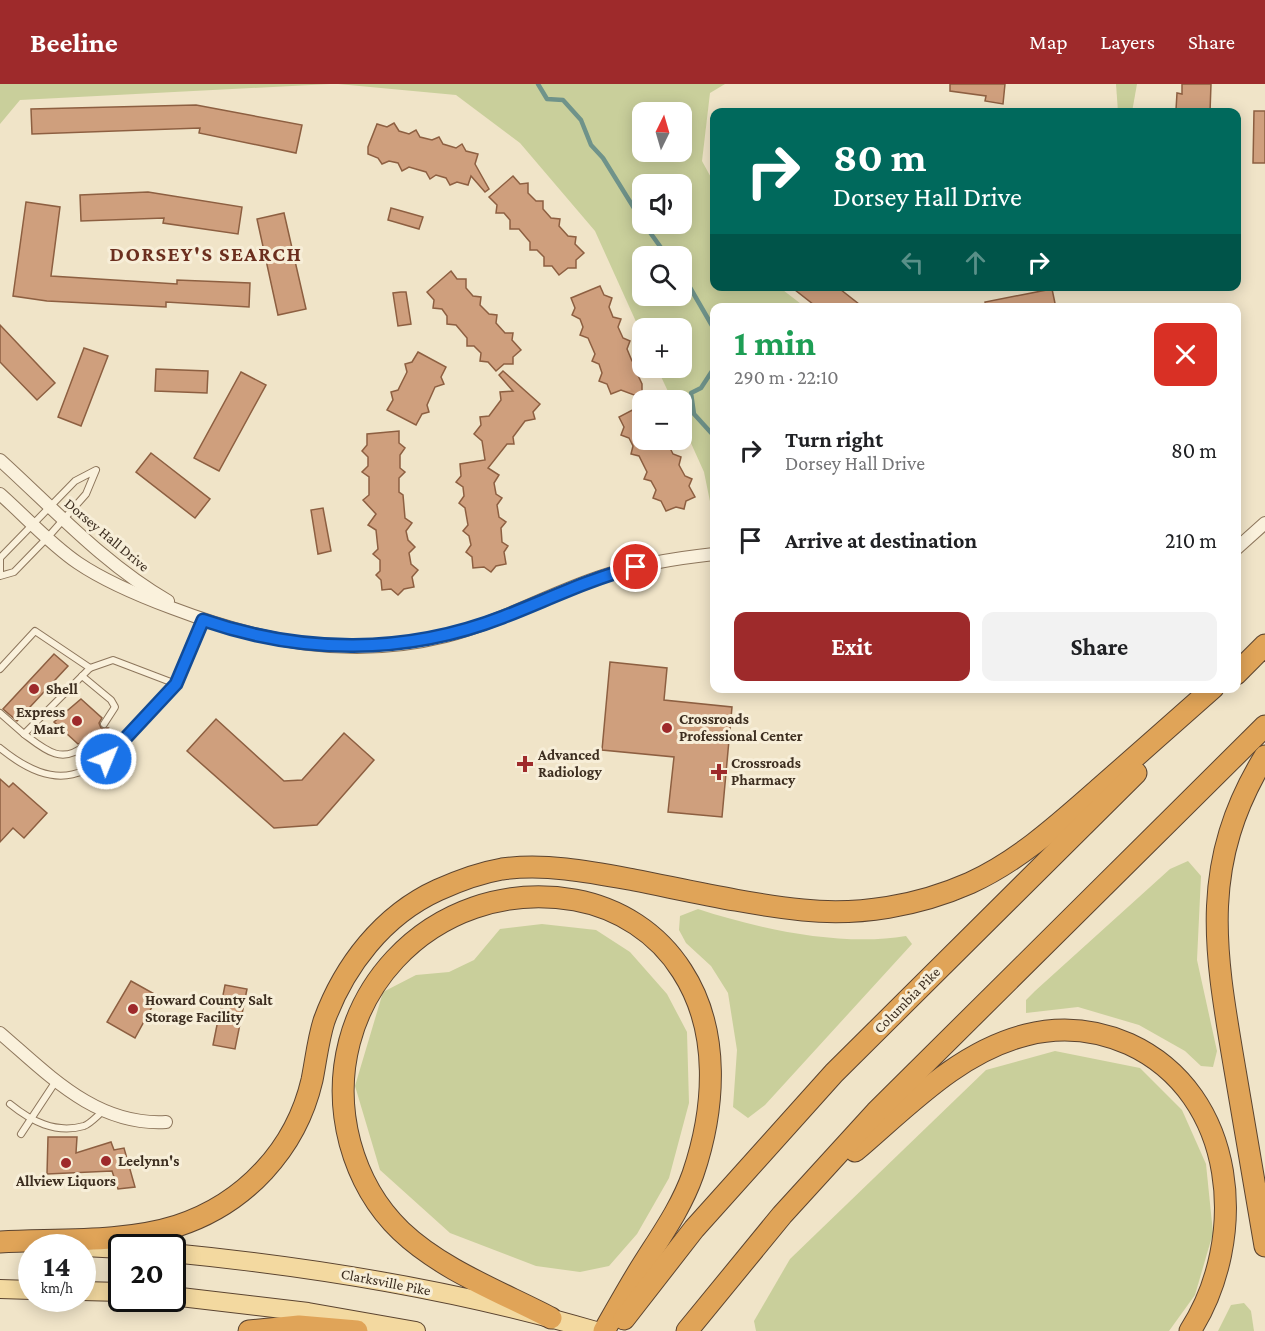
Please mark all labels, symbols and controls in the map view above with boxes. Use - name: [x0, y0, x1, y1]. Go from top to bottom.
- text: Beeline: [30, 27, 118, 58]
- text: Map: [1029, 30, 1068, 54]
- text: Layers: [1101, 30, 1155, 54]
- text: Share: [1188, 30, 1235, 54]
- north arrow: [632, 102, 692, 162]
- map controls: [632, 102, 692, 450]
- icon: right: [734, 132, 812, 210]
- text: 80 m: [833, 133, 927, 180]
- button: sound: [632, 174, 692, 234]
- text: Dorsey Hall Drive: [833, 182, 1022, 212]
- district label: DORSEY'S SEARCH: [109, 242, 303, 266]
- button: search: [632, 246, 692, 306]
- icon: left: [896, 246, 929, 279]
- icon: ahead: [959, 246, 992, 279]
- icon: right: [1022, 246, 1055, 279]
- button: +: [632, 318, 692, 378]
- text: 1 min: [734, 323, 816, 363]
- button: close: [1154, 323, 1217, 386]
- text: 290 m · 22:10: [734, 366, 839, 388]
- button: −: [632, 390, 692, 450]
- text: Turn right: [785, 427, 883, 452]
- icon: right: [734, 434, 767, 467]
- text: 80 m: [1171, 438, 1217, 463]
- text: Dorsey Hall Drive: [785, 452, 925, 474]
- street label: Dorsey Hall Drive: [61, 495, 153, 576]
- icon: arrive: [734, 524, 767, 557]
- text: Arrive at destination: [785, 528, 977, 553]
- text: 210 m: [1165, 528, 1217, 553]
- pin: [610, 541, 661, 592]
- icon: arrive: [619, 550, 652, 583]
- button: Exit: [734, 612, 970, 681]
- button: Share: [982, 612, 1217, 681]
- place label: Shell: [46, 681, 78, 697]
- marker: Shell: [27, 682, 41, 696]
- place label: Express Mart: [16, 704, 66, 737]
- place label: Crossroads Professional Center: [679, 711, 803, 744]
- marker: Express Mart: [70, 714, 84, 728]
- marker: Crossroads Professional Center: [660, 721, 674, 735]
- position arrow: [74, 727, 138, 791]
- place label: Advanced Radiology: [537, 747, 602, 780]
- marker: Advanced Radiology: [516, 755, 534, 773]
- place label: Crossroads Pharmacy: [731, 755, 801, 788]
- marker: Crossroads Pharmacy: [712, 765, 726, 779]
- street label: Columbia Pike: [871, 963, 944, 1036]
- place label: Howard County Salt Storage Facility: [145, 992, 273, 1025]
- marker: Howard County Salt Storage Facility: [126, 1002, 140, 1016]
- place label: Leelynn's: [118, 1153, 179, 1169]
- marker: Leelynn's: [99, 1154, 113, 1168]
- marker: Allview Liquors: [59, 1156, 73, 1170]
- place label: Allview Liquors: [15, 1173, 116, 1189]
- speed limit sign: 20: [108, 1234, 186, 1312]
- text: 14: [43, 1249, 71, 1282]
- street label: Clarksville Pike: [340, 1265, 433, 1299]
- text: km/h: [41, 1280, 73, 1296]

